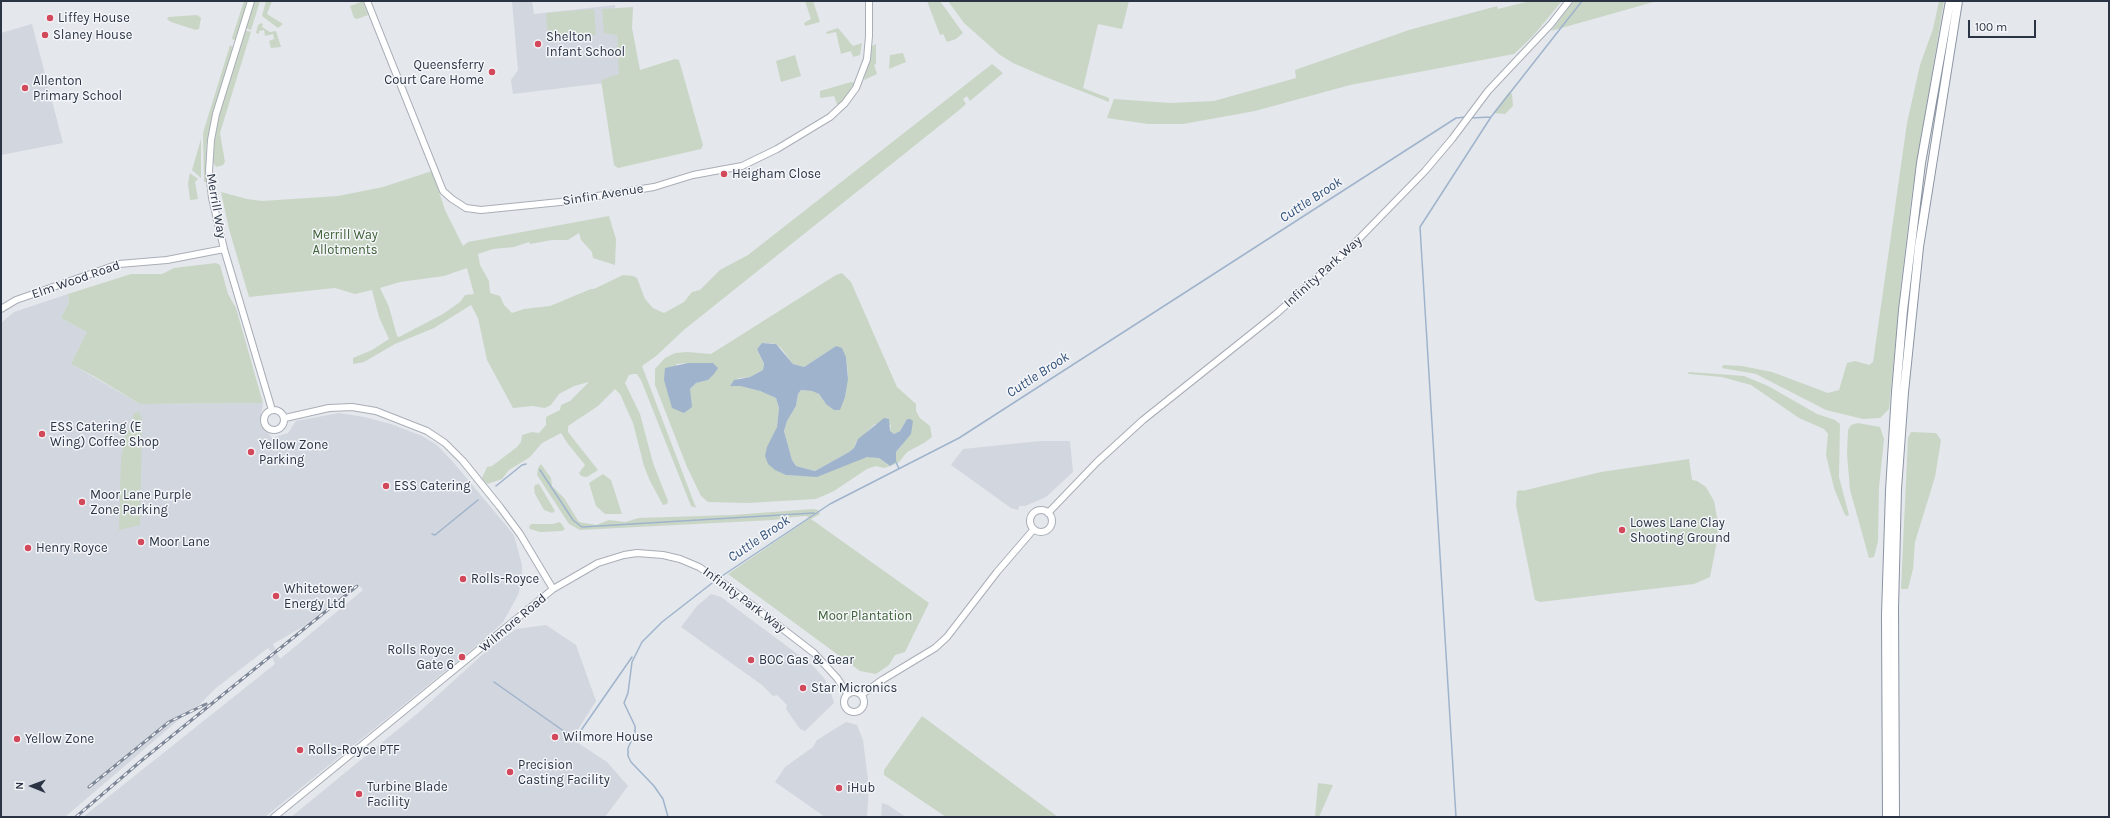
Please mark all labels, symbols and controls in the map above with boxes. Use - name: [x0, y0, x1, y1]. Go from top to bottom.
- place label: Liffey House: [58, 10, 130, 26]
- scale bar: [1970, 12, 2038, 38]
- marker: Liffey House: [45, 13, 55, 23]
- text: 100 m: [1975, 20, 2007, 34]
- place label: Slaney House: [53, 27, 132, 43]
- place label: Shelton Infant School: [546, 29, 625, 60]
- marker: Slaney House: [40, 30, 50, 40]
- marker: Shelton Infant School: [533, 39, 543, 49]
- place label: Queensferry Court Care Home: [384, 57, 484, 88]
- marker: Queensferry Court Care Home: [487, 67, 497, 77]
- place label: Allenton Primary School: [33, 73, 122, 104]
- marker: Allenton Primary School: [20, 83, 30, 93]
- place label: Heigham Close: [732, 166, 821, 182]
- marker: Heigham Close: [719, 169, 729, 179]
- street label: Merrill Way: [203, 172, 229, 240]
- water label: Cuttle Brook: [1277, 174, 1345, 226]
- street label: Sinfin Avenue: [561, 181, 645, 209]
- park label: Merrill Way Allotments: [312, 227, 378, 258]
- street label: Infinity Park Way: [1281, 233, 1365, 311]
- street label: Elm Wood Road: [30, 258, 122, 302]
- water label: Cuttle Brook: [1004, 349, 1072, 401]
- place label: ESS Catering (E Wing) Coffee Shop: [50, 419, 159, 450]
- marker: ESS Catering (E Wing) Coffee Shop: [37, 429, 47, 439]
- place label: Yellow Zone Parking: [259, 437, 328, 468]
- marker: Yellow Zone Parking: [246, 447, 256, 457]
- place label: ESS Catering: [394, 478, 471, 494]
- marker: ESS Catering: [381, 481, 391, 491]
- place label: Moor Lane Purple Zone Parking: [90, 487, 192, 518]
- marker: Moor Lane Purple Zone Parking: [77, 497, 87, 507]
- water label: Cuttle Brook: [725, 512, 793, 566]
- place label: Lowes Lane Clay Shooting Ground: [1630, 515, 1731, 546]
- marker: Lowes Lane Clay Shooting Ground: [1617, 525, 1627, 535]
- place label: Moor Lane: [149, 534, 210, 550]
- marker: Moor Lane: [136, 537, 146, 547]
- place label: Henry Royce: [36, 540, 108, 556]
- marker: Henry Royce: [23, 543, 33, 553]
- street label: Infinity Park Way: [700, 564, 788, 636]
- place label: Rolls-Royce: [471, 571, 539, 587]
- marker: Rolls-Royce: [458, 574, 468, 584]
- place label: Whitetower Energy Ltd: [284, 581, 352, 612]
- street label: Wilmore Road: [476, 590, 550, 656]
- marker: Whitetower Energy Ltd: [271, 591, 281, 601]
- park label: Moor Plantation: [818, 608, 912, 624]
- place label: Rolls Royce Gate 6: [387, 642, 454, 673]
- marker: Rolls Royce Gate 6: [457, 652, 467, 662]
- place label: BOC Gas & Gear: [759, 652, 854, 668]
- marker: BOC Gas & Gear: [746, 655, 756, 665]
- place label: Star Micronics: [811, 680, 897, 696]
- marker: Star Micronics: [798, 683, 808, 693]
- place label: Wilmore House: [563, 729, 653, 745]
- place label: Yellow Zone: [25, 731, 94, 747]
- marker: Wilmore House: [550, 732, 560, 742]
- marker: Yellow Zone: [12, 734, 22, 744]
- place label: Rolls-Royce PTF: [308, 742, 400, 758]
- marker: Rolls-Royce PTF: [295, 745, 305, 755]
- place label: Precision Casting Facility: [518, 757, 610, 788]
- north arrow: [12, 766, 52, 806]
- marker: Precision Casting Facility: [505, 767, 515, 777]
- place label: Turbine Blade Facility: [367, 779, 448, 810]
- place label: iHub: [847, 780, 875, 796]
- text: N: [13, 782, 26, 790]
- marker: iHub: [834, 783, 844, 793]
- marker: Turbine Blade Facility: [354, 789, 364, 799]

